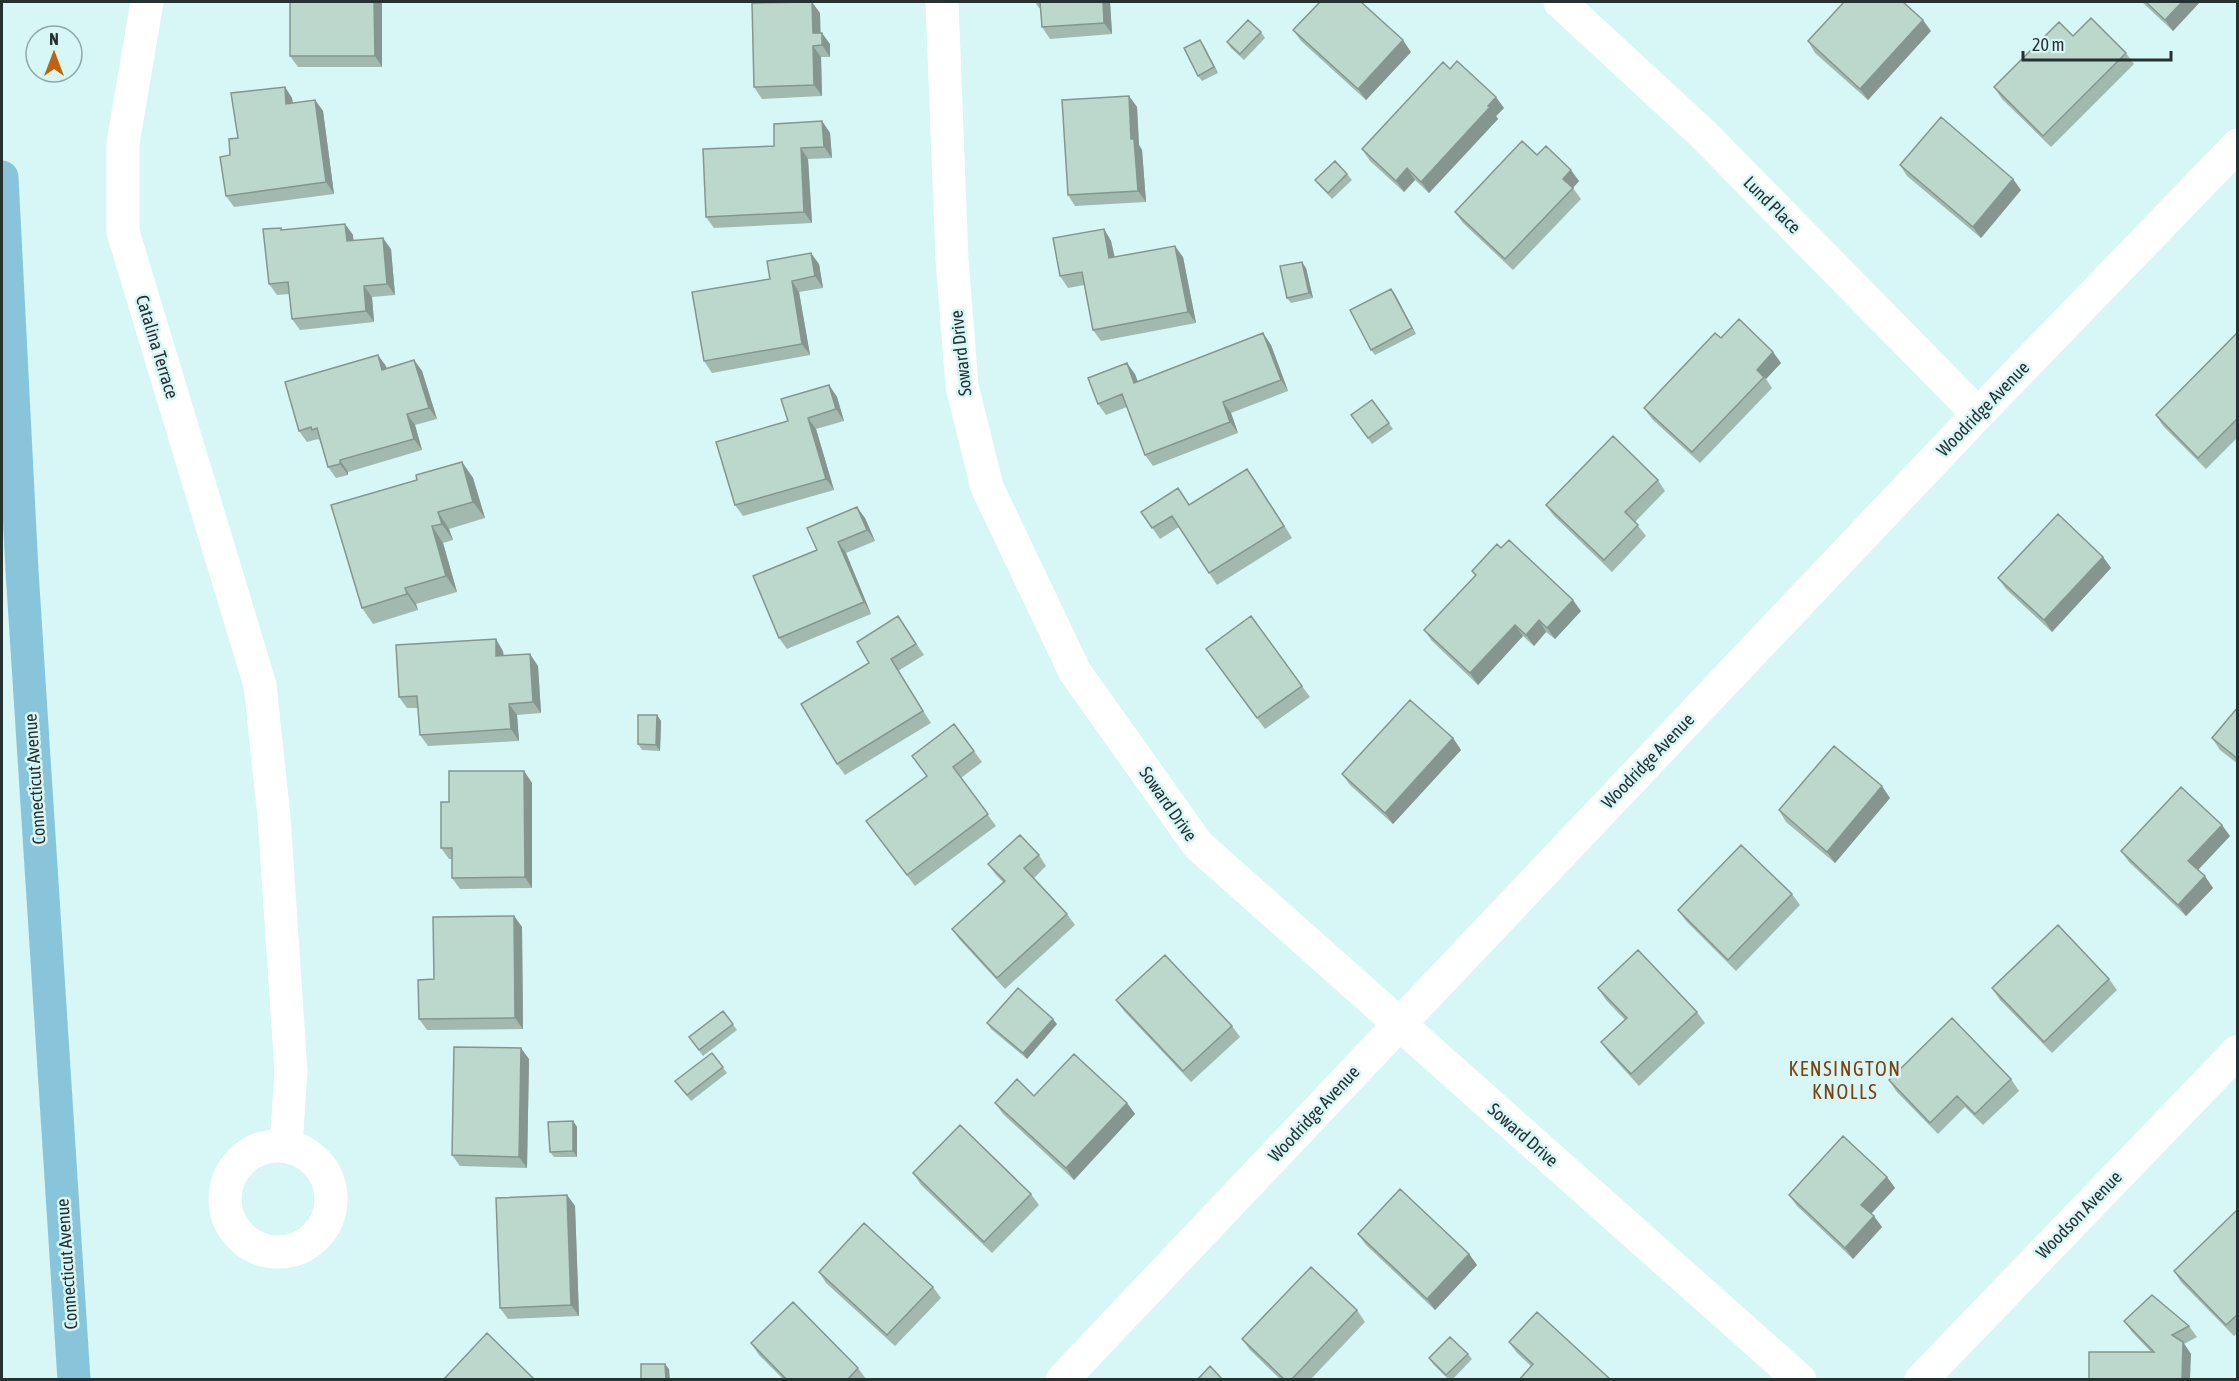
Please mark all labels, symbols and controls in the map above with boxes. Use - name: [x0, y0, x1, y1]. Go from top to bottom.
- north arrow: [24, 24, 84, 84]
- scale bar: [2023, 24, 2172, 62]
- text: N: [49, 30, 59, 48]
- text: 20 m: [2032, 34, 2064, 55]
- street label: Lund Place: [1739, 172, 1805, 238]
- street label: Catalina Terrace: [132, 293, 183, 401]
- street label: Soward Drive: [946, 309, 975, 397]
- street label: Woodridge Avenue: [1932, 357, 2033, 460]
- street label: Woodridge Avenue: [1597, 709, 1698, 812]
- street label: Connecticut Avenue: [19, 713, 50, 845]
- street label: Soward Drive: [1135, 762, 1202, 845]
- district label: KENSINGTON KNOLLS: [1789, 1057, 1901, 1103]
- street label: Woodridge Avenue: [1264, 1061, 1364, 1166]
- street label: Soward Drive: [1484, 1098, 1563, 1171]
- street label: Woodson Avenue: [2032, 1166, 2126, 1263]
- street label: Connecticut Avenue: [51, 1198, 82, 1330]

